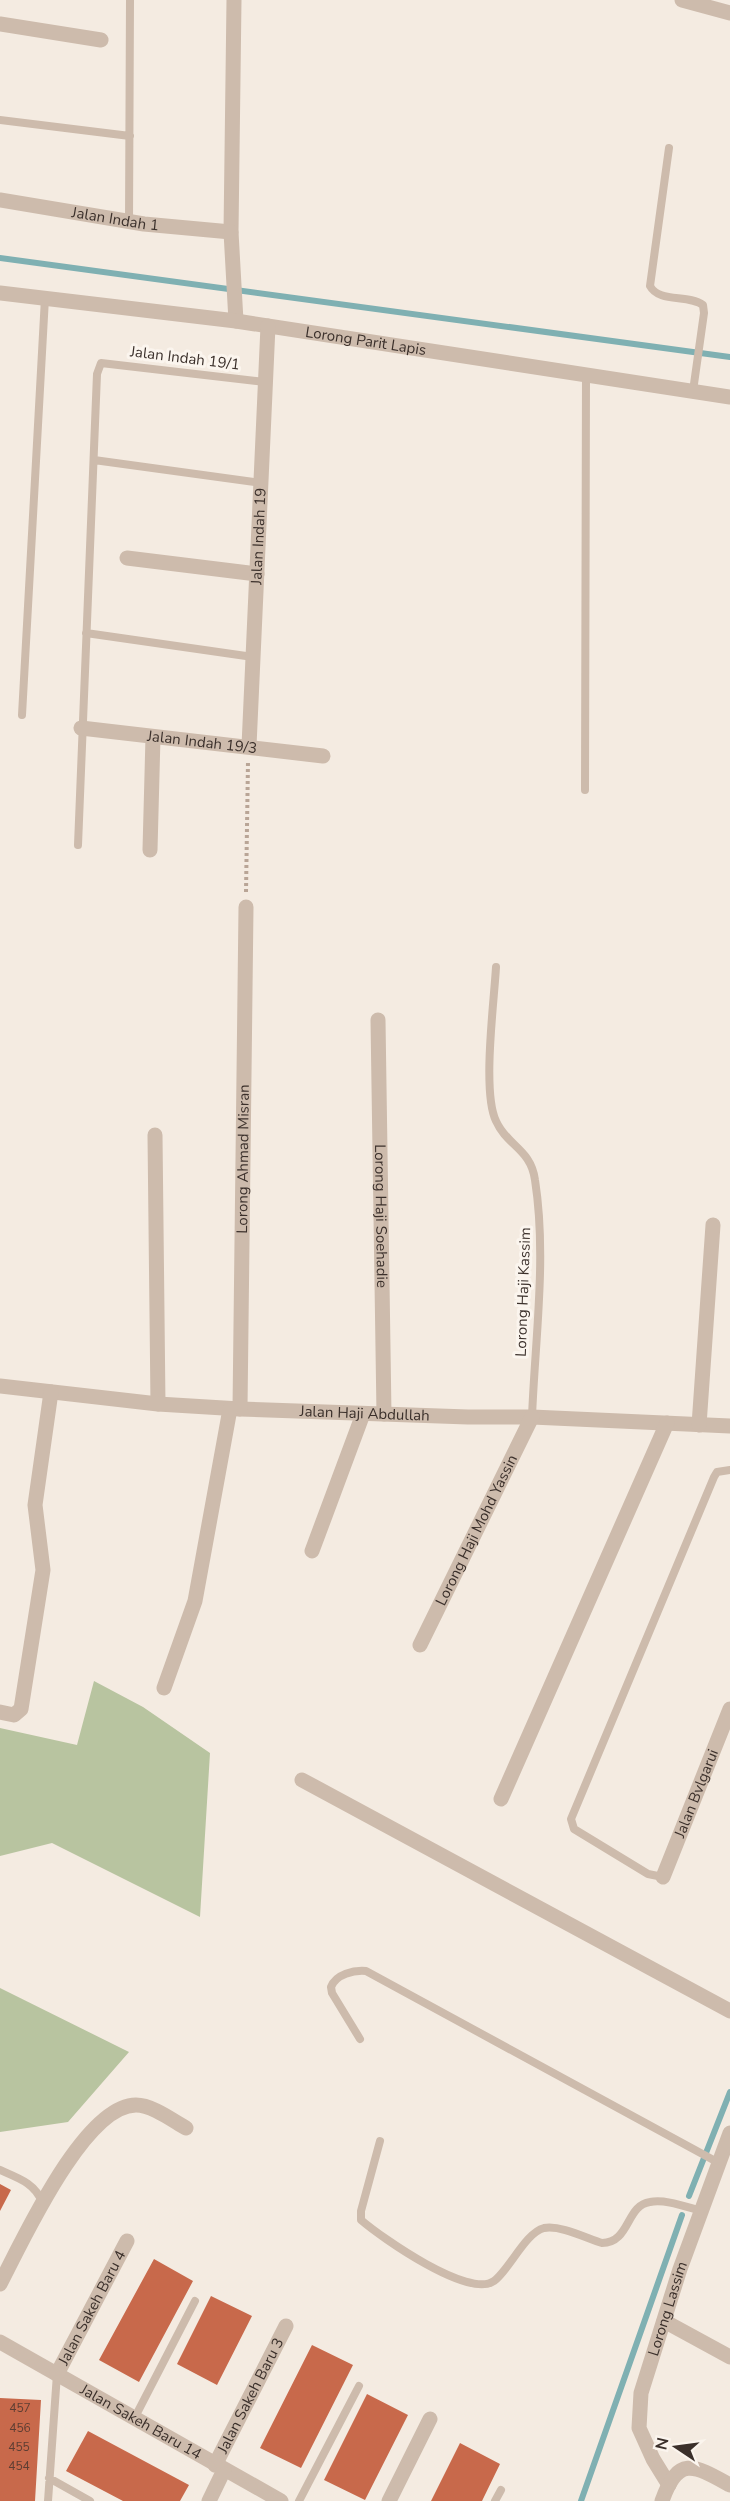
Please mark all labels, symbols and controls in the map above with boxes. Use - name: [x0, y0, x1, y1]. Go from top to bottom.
- street label: Jalan Indah 1: [69, 202, 160, 235]
- street label: Lorong Parit Lapis: [304, 322, 428, 360]
- street label: Jalan Indah 19/1: [128, 341, 241, 375]
- street label: Jalan Indah 19: [246, 487, 271, 586]
- street label: Jalan Indah 19/3: [145, 726, 258, 758]
- street label: Lorong Ahmad Misran: [232, 1084, 254, 1234]
- street label: Lorong Haji Soehadie: [370, 1144, 392, 1288]
- street label: Lorong Haji Kassim: [511, 1227, 535, 1357]
- street label: Jalan Haji Abdullah: [298, 1401, 430, 1426]
- street label: Lorong Haji Mohd Yassin: [431, 1451, 522, 1609]
- street label: Jalan Bvlgarui: [669, 1746, 723, 1842]
- street label: Jalan Sakeh Baru 4: [53, 2247, 130, 2369]
- street label: Lorong Lassim: [643, 2259, 692, 2358]
- street label: Jalan Sakeh Baru 3: [212, 2334, 288, 2458]
- street label: Jalan Sakeh Baru 14: [76, 2379, 205, 2464]
- house number: 457: [9, 2400, 31, 2416]
- north arrow: [646, 2417, 706, 2477]
- house number: 456: [9, 2420, 31, 2436]
- text: N: [650, 2436, 674, 2452]
- house number: 455: [8, 2439, 30, 2455]
- house number: 454: [8, 2458, 30, 2474]

